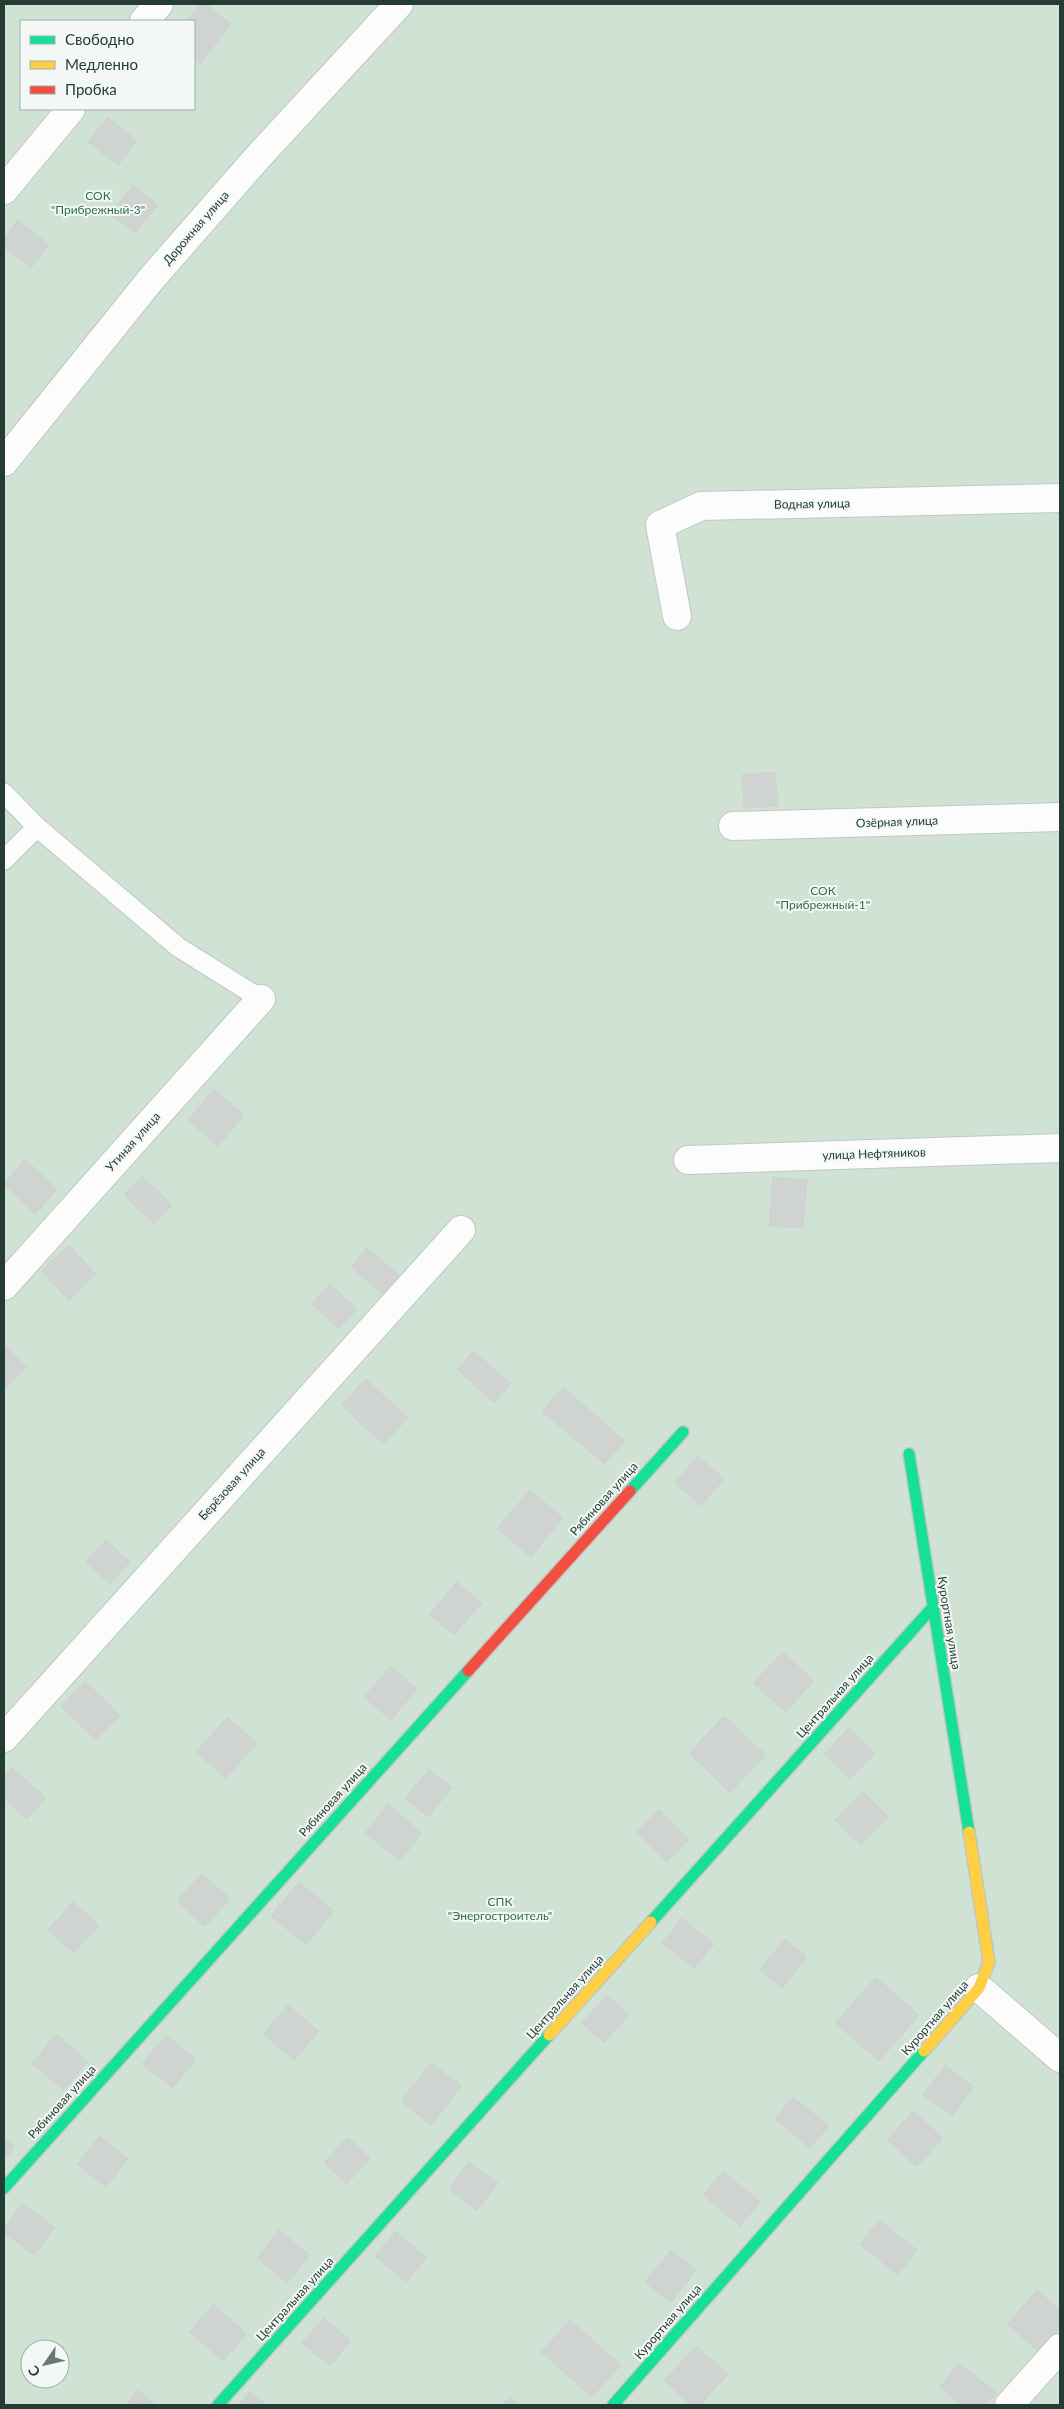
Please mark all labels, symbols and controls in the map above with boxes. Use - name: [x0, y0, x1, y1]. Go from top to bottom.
- legend: [20, 20, 195, 110]
- text: Свободно: [65, 30, 134, 48]
- text: Медленно: [65, 55, 138, 73]
- text: Пробка: [65, 80, 117, 98]
- park label: СОК "Прибрежный-3": [51, 188, 145, 217]
- street label: Дорожная улица: [159, 188, 232, 268]
- street label: Водная улица: [774, 495, 850, 512]
- street label: Озёрная улица: [856, 813, 938, 830]
- park label: СОК "Прибрежный-1": [776, 883, 870, 912]
- street label: Утиная улица: [102, 1109, 163, 1174]
- street label: улица Нефтяников: [822, 1144, 926, 1163]
- street label: Берёзовая улица: [195, 1444, 268, 1523]
- street label: Рябиновая улица: [567, 1459, 641, 1539]
- street label: Курортная улица: [935, 1575, 964, 1671]
- street label: Центральная улица: [793, 1650, 876, 1741]
- street label: Рябиновая улица: [296, 1760, 370, 1840]
- park label: СПК "Энергостроитель": [448, 1894, 552, 1923]
- street label: Центральная улица: [523, 1951, 606, 2042]
- street label: Курортная улица: [898, 1977, 971, 2058]
- street label: Рябиновая улица: [25, 2062, 99, 2142]
- street label: Центральная улица: [253, 2253, 336, 2344]
- street label: Курортная улица: [631, 2281, 704, 2362]
- north arrow: [20, 2339, 70, 2389]
- text: С: [24, 2362, 43, 2380]

